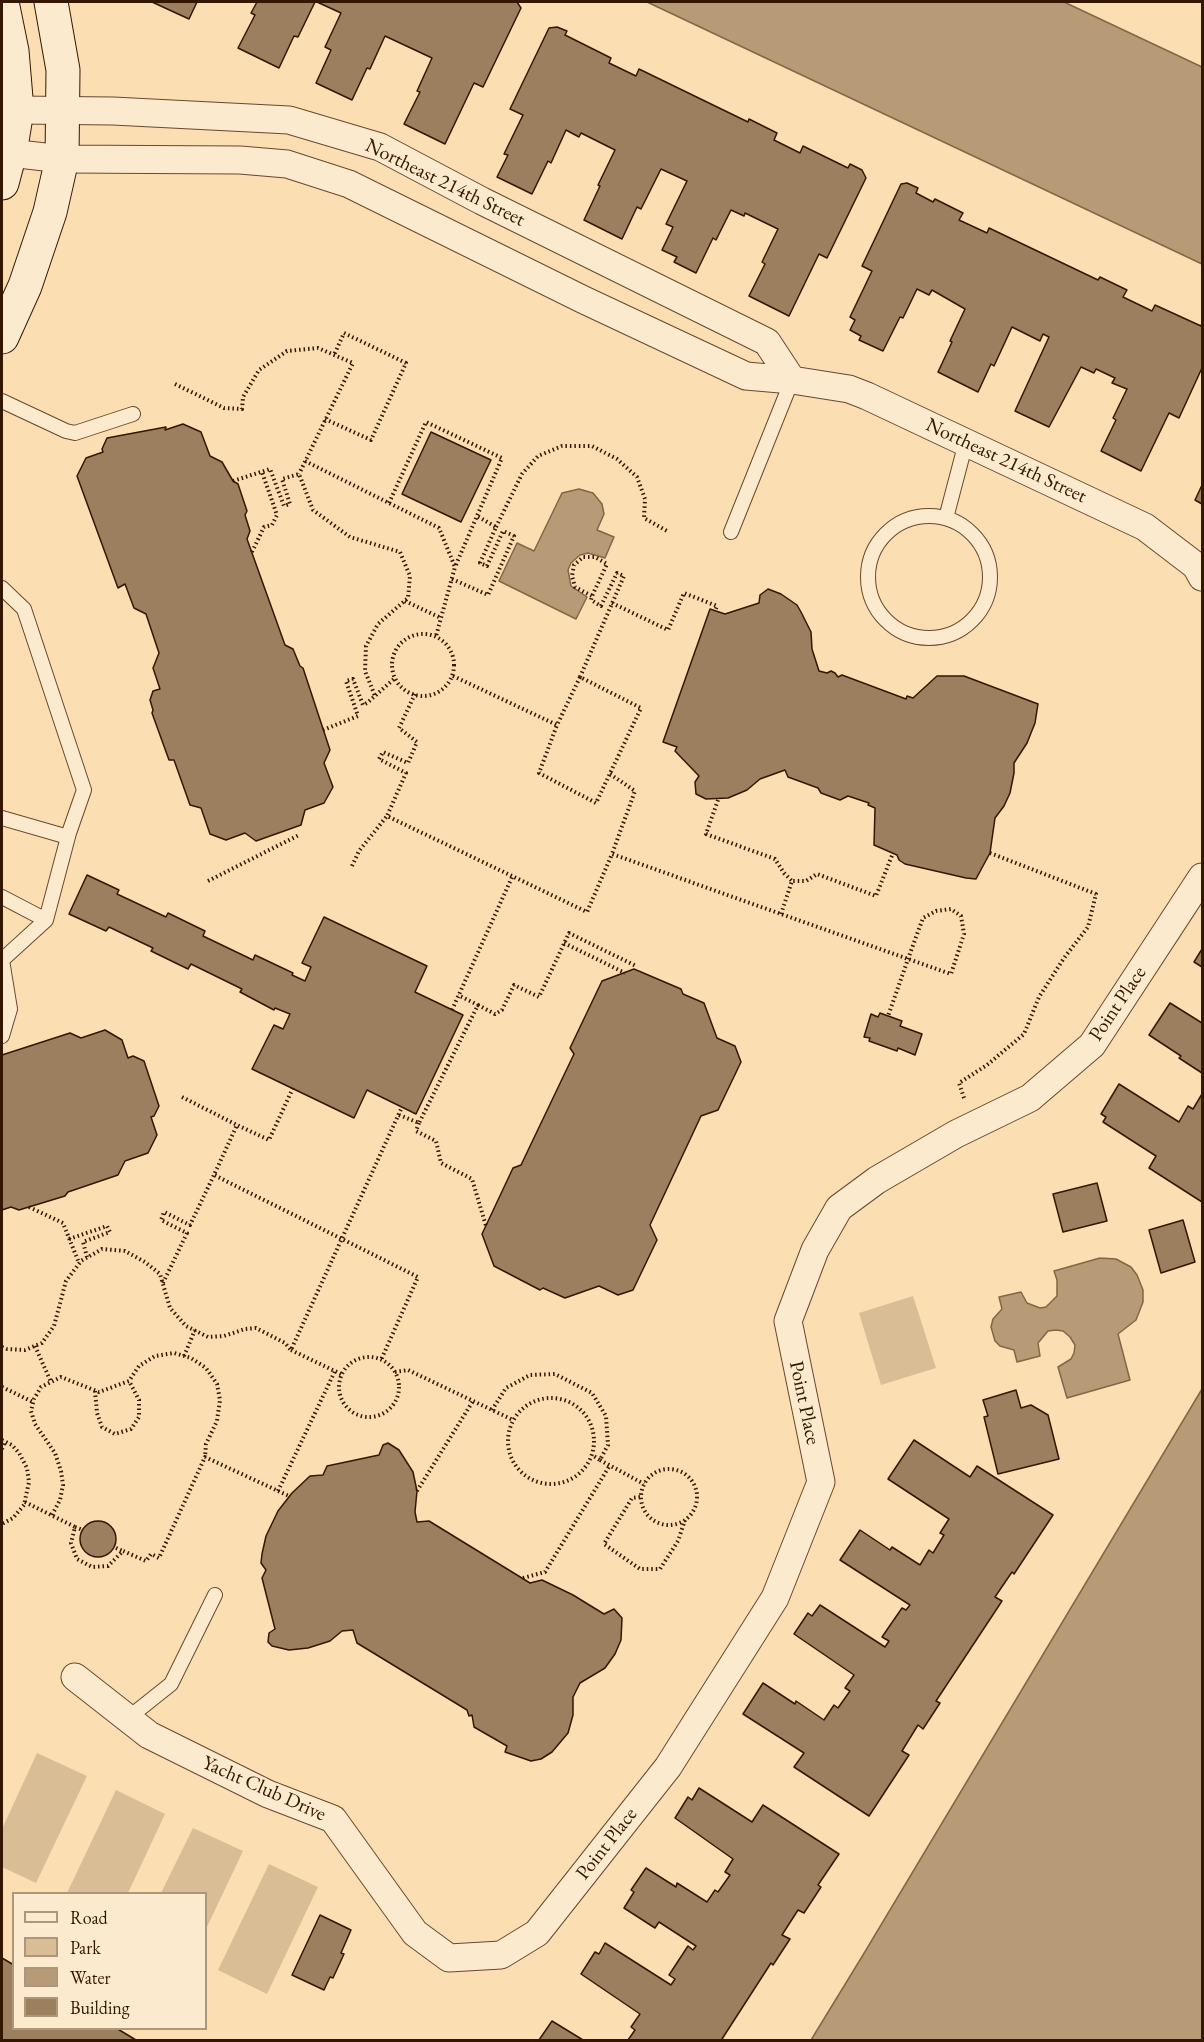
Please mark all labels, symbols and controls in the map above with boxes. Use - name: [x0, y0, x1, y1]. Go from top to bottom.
- street label: Northeast 214th Street: [361, 134, 529, 232]
- street label: Northeast 214th Street: [922, 413, 1090, 509]
- street label: Point Place: [1084, 962, 1152, 1046]
- street label: Point Place: [783, 1359, 825, 1447]
- street label: Yacht Club Drive: [198, 1751, 330, 1827]
- street label: Point Place: [571, 1803, 643, 1885]
- legend: [12, 1892, 207, 2030]
- text: Road: [70, 1906, 108, 1929]
- text: Park: [70, 1936, 101, 1959]
- text: Water: [70, 1966, 111, 1989]
- text: Building: [70, 1996, 130, 2019]

